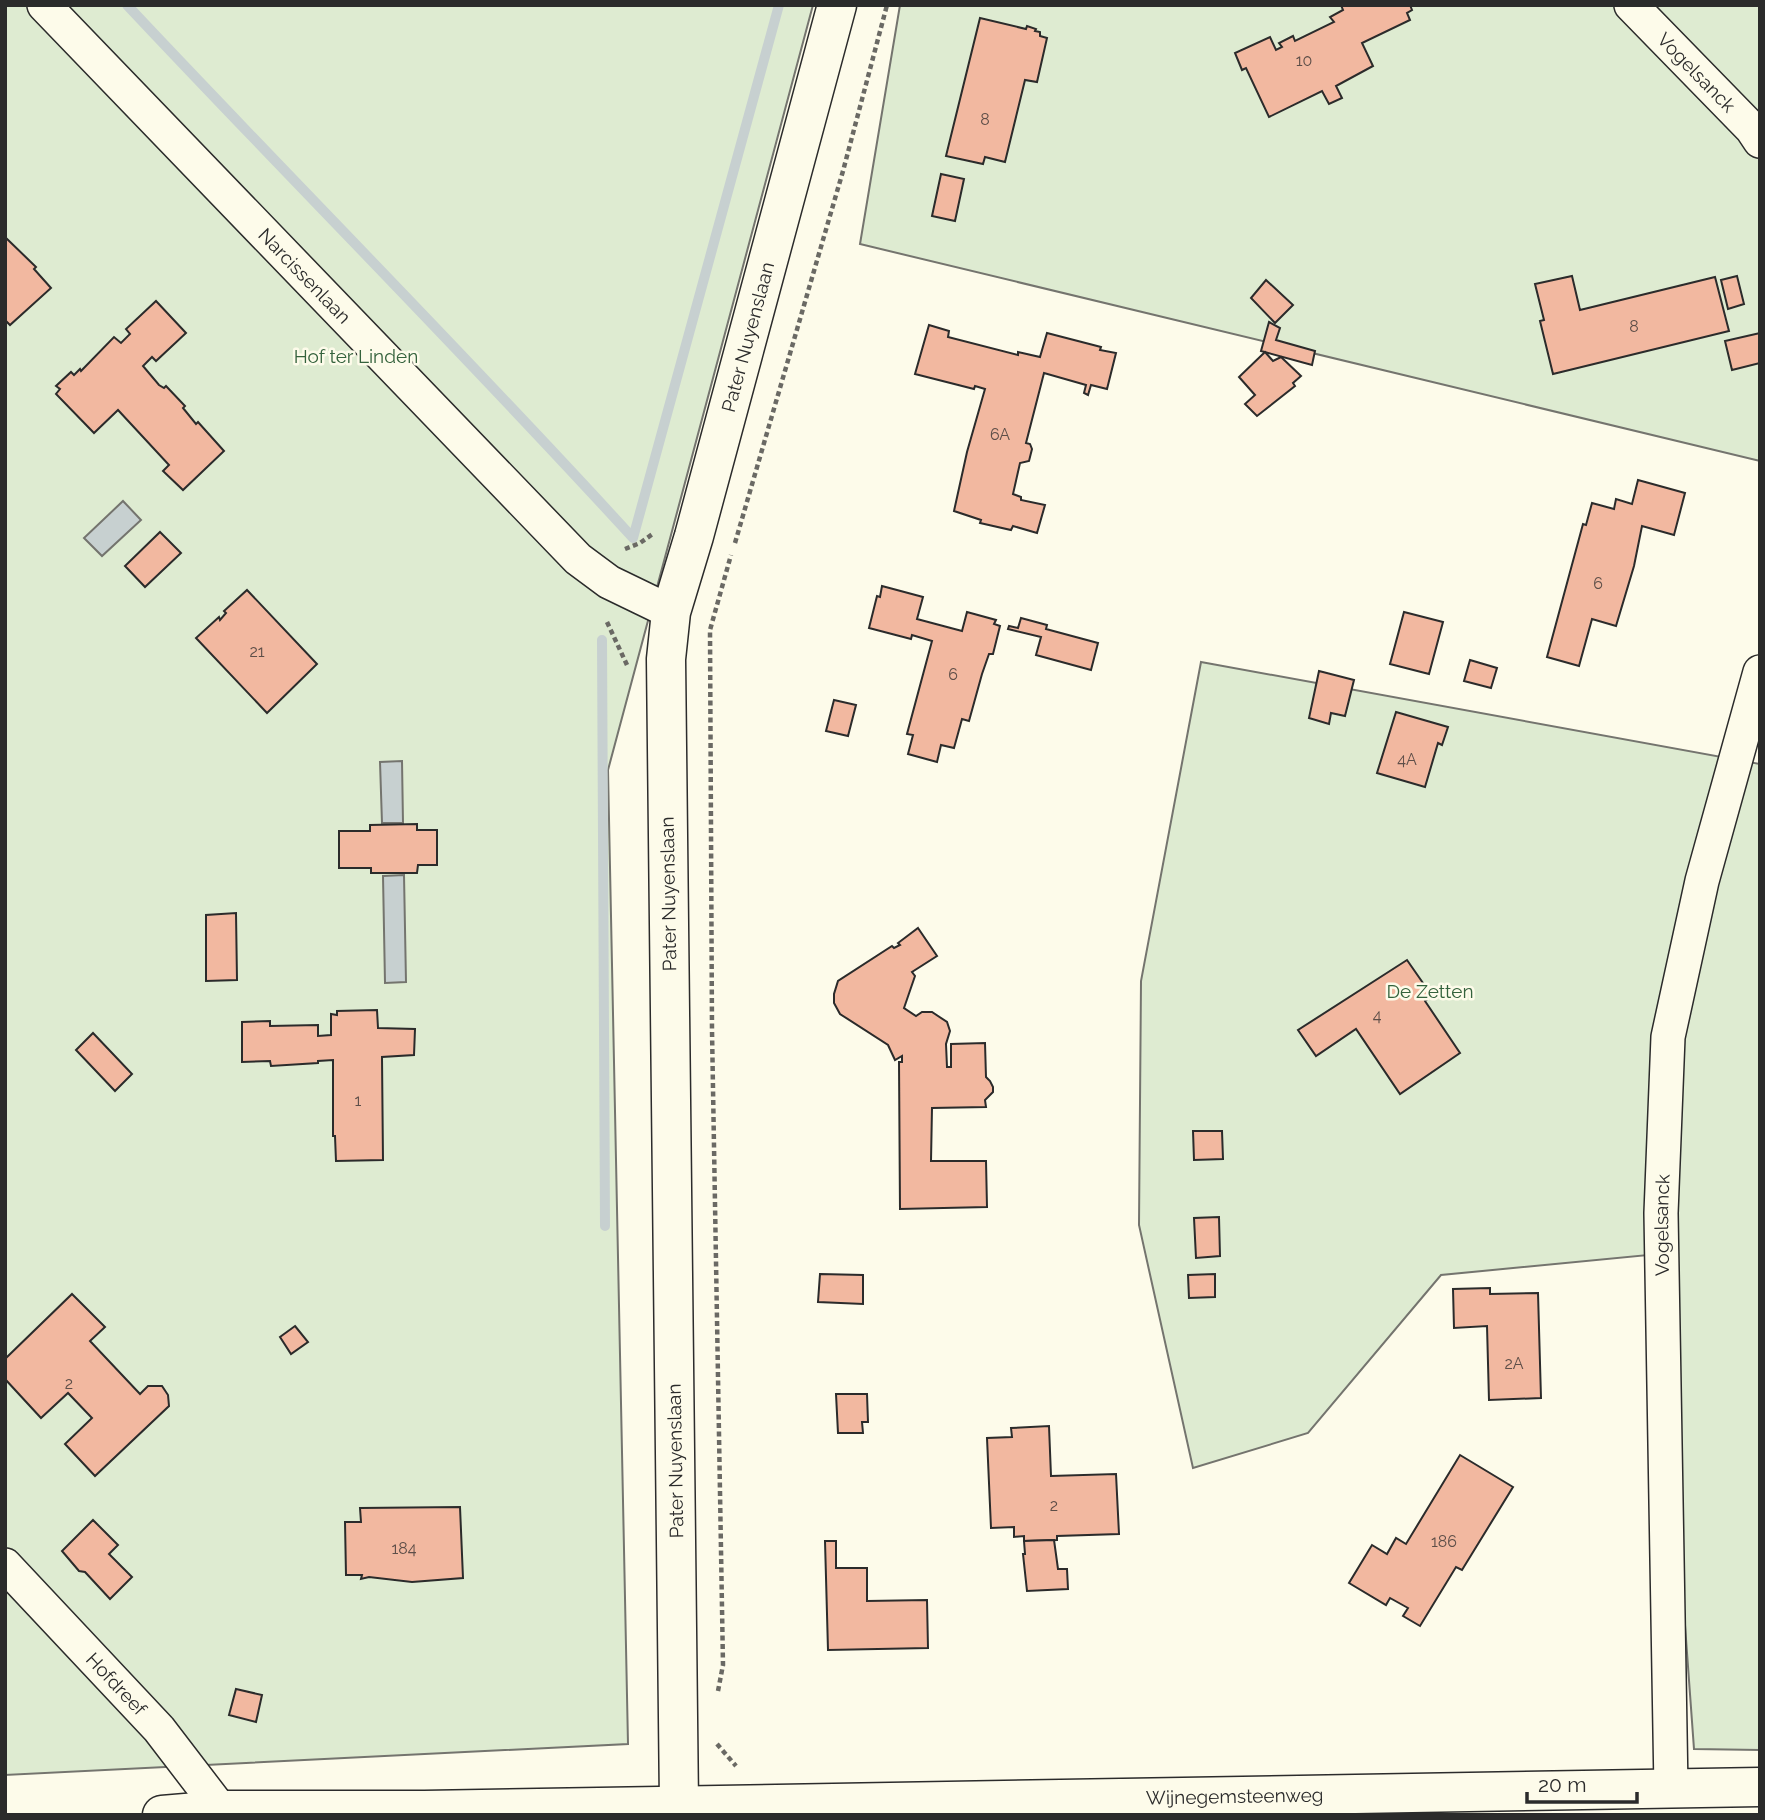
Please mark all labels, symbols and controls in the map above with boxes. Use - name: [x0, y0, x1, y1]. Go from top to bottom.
- street label: Vogelsanck: [1653, 28, 1740, 117]
- house number: 10: [1296, 51, 1312, 70]
- house number: 8: [980, 110, 990, 129]
- street label: Narcissenlaan: [254, 224, 356, 328]
- street label: Pater Nuyenslaan: [717, 259, 778, 414]
- house number: 8: [1629, 317, 1639, 336]
- park label: Hof ter Linden: [294, 345, 418, 367]
- house number: 6A: [990, 425, 1010, 444]
- house number: 6: [1593, 574, 1603, 593]
- house number: 21: [249, 642, 265, 661]
- house number: 6: [948, 665, 958, 684]
- house number: 4A: [1397, 750, 1417, 769]
- street label: Pater Nuyenslaan: [656, 816, 680, 972]
- park label: De Zetten: [1386, 980, 1474, 1002]
- house number: 4: [1373, 1006, 1382, 1025]
- house number: 1: [355, 1091, 362, 1110]
- street label: Vogelsanck: [1650, 1174, 1674, 1276]
- house number: 2A: [1504, 1354, 1524, 1373]
- house number: 2: [65, 1374, 73, 1393]
- street label: Pater Nuyenslaan: [663, 1383, 687, 1539]
- house number: 2: [1050, 1496, 1058, 1515]
- house number: 186: [1431, 1532, 1457, 1551]
- house number: 184: [391, 1539, 417, 1558]
- street label: Hofdreef: [82, 1648, 152, 1720]
- scale bar: [1527, 1760, 1637, 1804]
- text: 20 m: [1538, 1772, 1586, 1797]
- street label: Wijnegemsteenweg: [1146, 1784, 1324, 1809]

